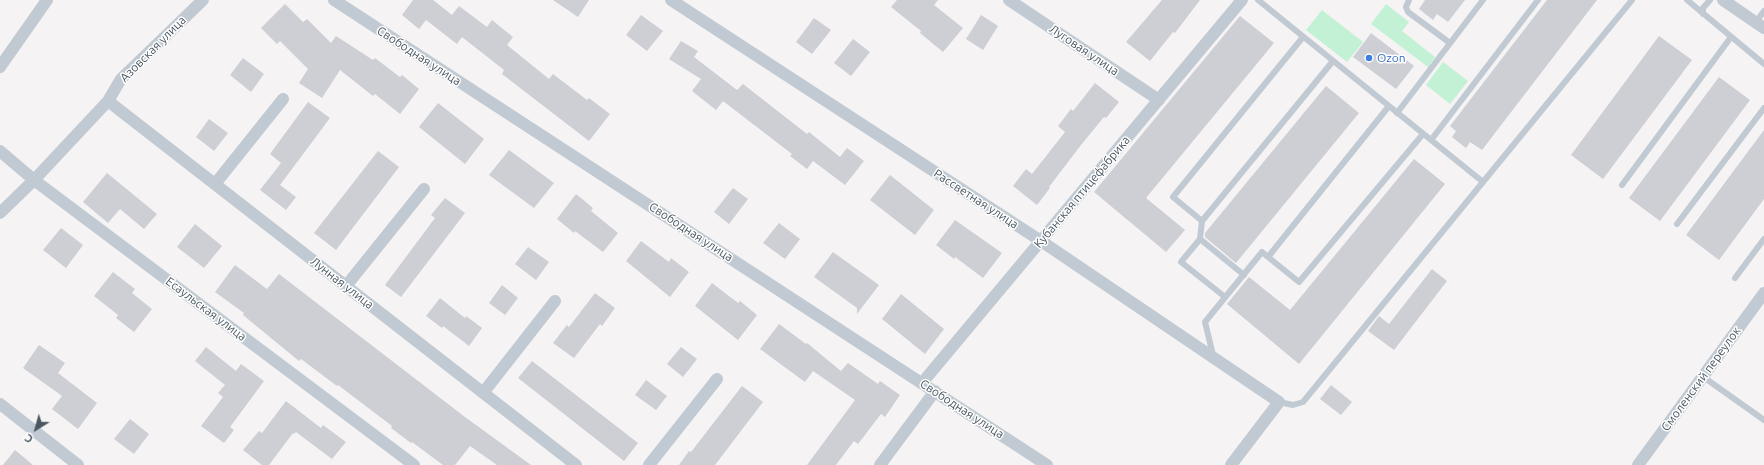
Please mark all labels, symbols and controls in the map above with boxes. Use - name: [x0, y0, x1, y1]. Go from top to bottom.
- street label: Азовская улица: [117, 13, 189, 85]
- street label: Луговая улица: [1046, 21, 1122, 79]
- street label: Свободная улица: [374, 23, 464, 89]
- place label: Ozon: [1377, 51, 1406, 65]
- marker: Ozon: [1364, 53, 1374, 63]
- street label: Кубанская птицефабрика: [1031, 133, 1133, 251]
- street label: Рассветная улица: [931, 166, 1021, 232]
- street label: Свободная улица: [646, 199, 736, 265]
- street label: Лунная улица: [307, 254, 377, 312]
- street label: Есаульская улица: [163, 274, 249, 344]
- street label: Смоленский переулок: [1658, 324, 1744, 434]
- street label: Свободная улица: [917, 376, 1007, 442]
- north arrow: [16, 409, 56, 449]
- text: С: [22, 432, 35, 445]

